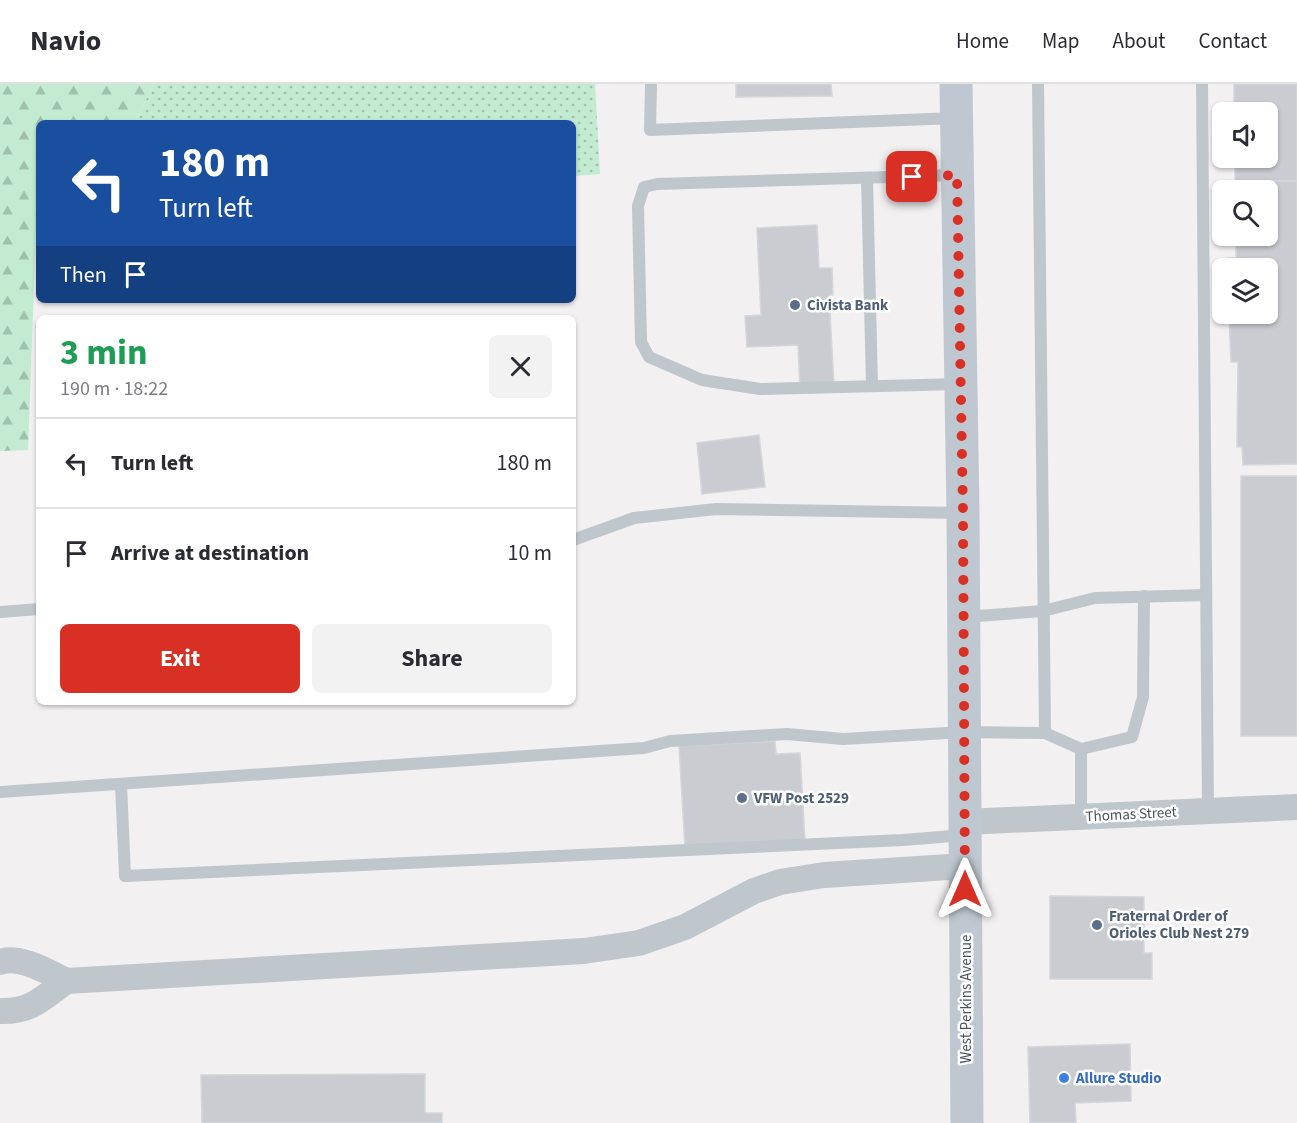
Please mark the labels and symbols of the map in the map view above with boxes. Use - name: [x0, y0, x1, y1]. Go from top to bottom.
- pin: [886, 151, 937, 202]
- place label: Civista Bank: [807, 295, 889, 316]
- marker: Civista Bank: [788, 298, 802, 312]
- place label: VFW Post 2529: [753, 788, 849, 809]
- marker: VFW Post 2529: [735, 791, 749, 805]
- street label: Thomas Street: [1085, 802, 1177, 827]
- position arrow: [933, 857, 997, 921]
- place label: Fraternal Order of Orioles Club Nest 279: [1109, 906, 1249, 944]
- marker: Fraternal Order of Orioles Club Nest 279: [1090, 918, 1104, 932]
- street label: West Perkins Avenue: [956, 935, 977, 1063]
- place label: Allure Studio: [1075, 1068, 1162, 1089]
- marker: Allure Studio: [1057, 1071, 1071, 1085]

